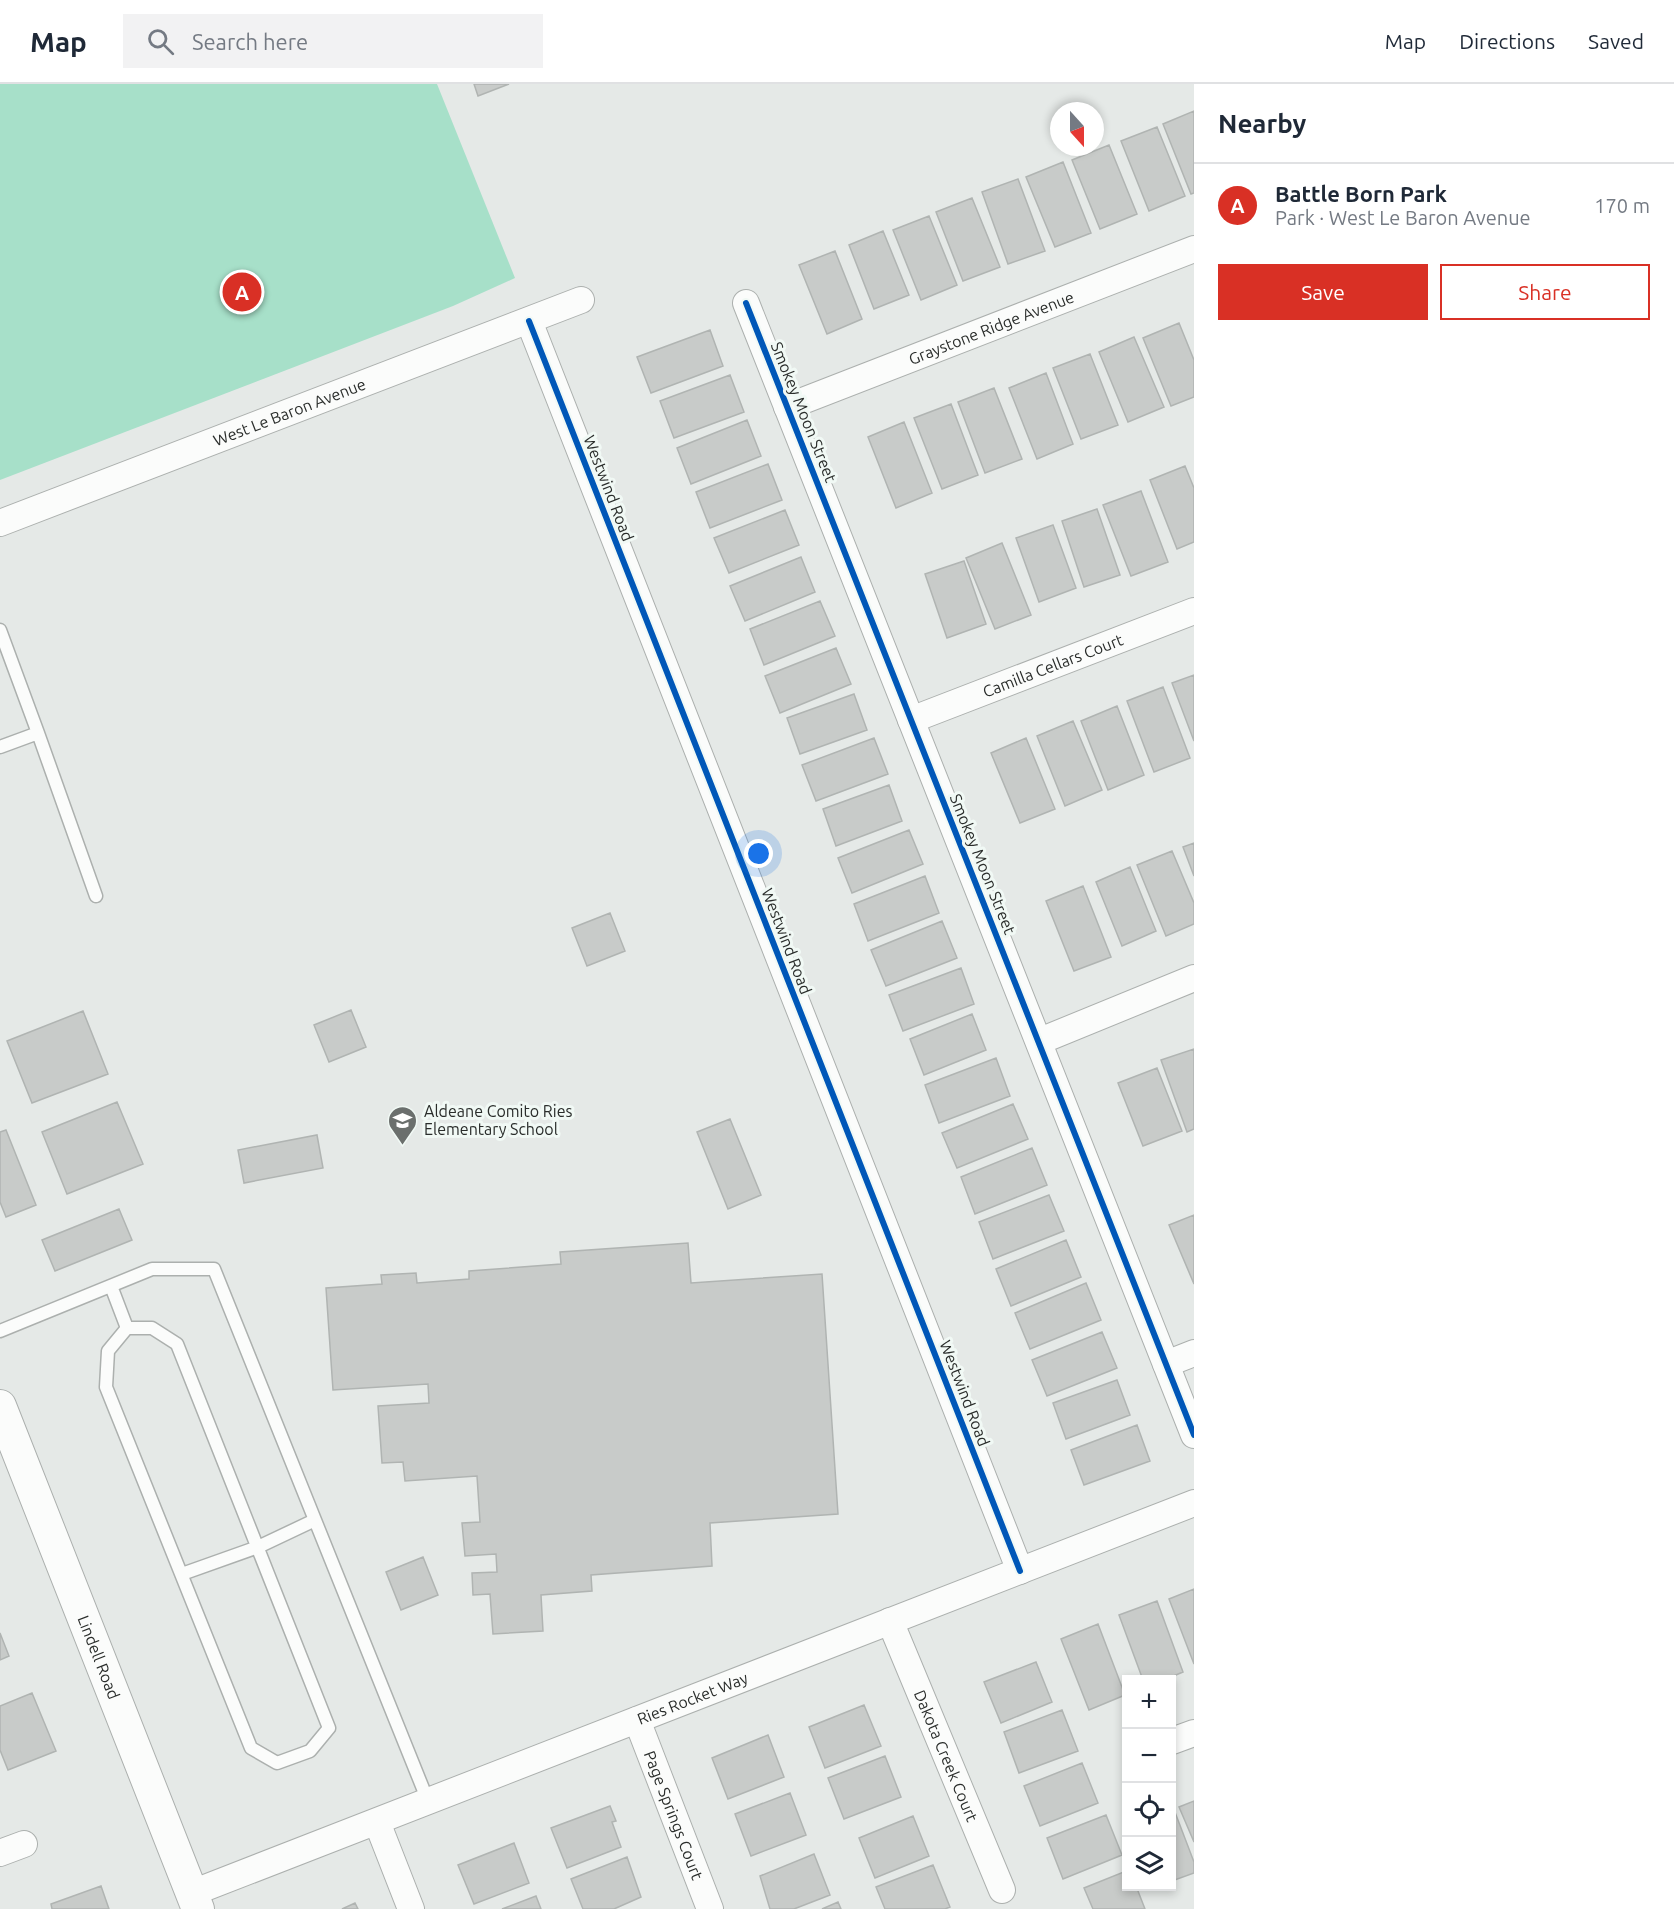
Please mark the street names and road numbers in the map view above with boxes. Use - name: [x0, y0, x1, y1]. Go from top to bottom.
- street label: Graystone Ridge Avenue: [906, 288, 1076, 368]
- street label: Smokey Moon Street: [768, 339, 841, 485]
- street label: West Le Baron Avenue: [211, 375, 368, 449]
- street label: Westwind Road: [581, 433, 637, 543]
- street label: Camilla Cellars Court: [980, 630, 1126, 701]
- street label: Smokey Moon Street: [947, 791, 1020, 937]
- street label: Westwind Road: [759, 886, 815, 996]
- street label: Westwind Road: [937, 1338, 993, 1448]
- street label: Lindell Road: [74, 1613, 123, 1702]
- street label: Ries Rocket Way: [635, 1668, 751, 1728]
- street label: Dakota Creek Court: [911, 1687, 982, 1825]
- street label: Page Springs Court: [641, 1748, 707, 1883]

